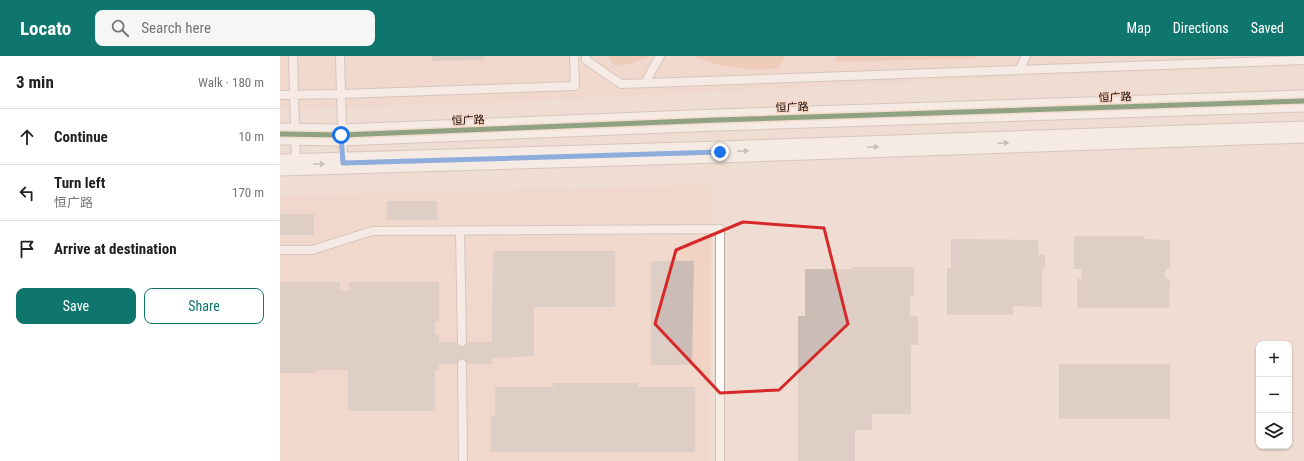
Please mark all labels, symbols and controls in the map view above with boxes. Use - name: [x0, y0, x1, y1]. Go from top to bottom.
- search box: [95, 10, 375, 46]
- text: Locato: [20, 17, 71, 40]
- icon: search: [109, 17, 131, 39]
- text: Search here: [141, 19, 211, 37]
- text: Map: [1127, 20, 1151, 36]
- text: Directions: [1173, 20, 1229, 36]
- text: Saved: [1251, 20, 1284, 36]
- text: 3 min: [16, 72, 54, 92]
- text: Walk · 180 m: [198, 75, 264, 90]
- street label: 恒广路: [1098, 90, 1132, 105]
- street label: 恒广路: [775, 100, 809, 115]
- street label: 恒广路: [451, 113, 485, 128]
- icon: ahead: [16, 126, 38, 148]
- route start: [332, 126, 350, 144]
- text: Continue: [54, 128, 108, 146]
- text: 10 m: [238, 129, 264, 144]
- one-way arrow: [997, 139, 1009, 146]
- route end: [711, 143, 729, 161]
- one-way arrow: [867, 144, 880, 150]
- one-way arrow: [737, 148, 749, 155]
- one-way arrow: [313, 160, 325, 167]
- text: Turn left: [54, 174, 105, 192]
- icon: left: [16, 182, 38, 204]
- text: 170 m: [232, 185, 264, 200]
- text: 恒广路: [54, 195, 93, 210]
- icon: arrive: [16, 238, 38, 260]
- text: Arrive at destination: [54, 240, 177, 258]
- button: Save: [16, 288, 136, 324]
- button: Share: [144, 288, 264, 324]
- map controls: [1256, 341, 1292, 449]
- button: +: [1256, 341, 1292, 377]
- button: −: [1256, 377, 1292, 413]
- button: layers: [1256, 413, 1292, 449]

